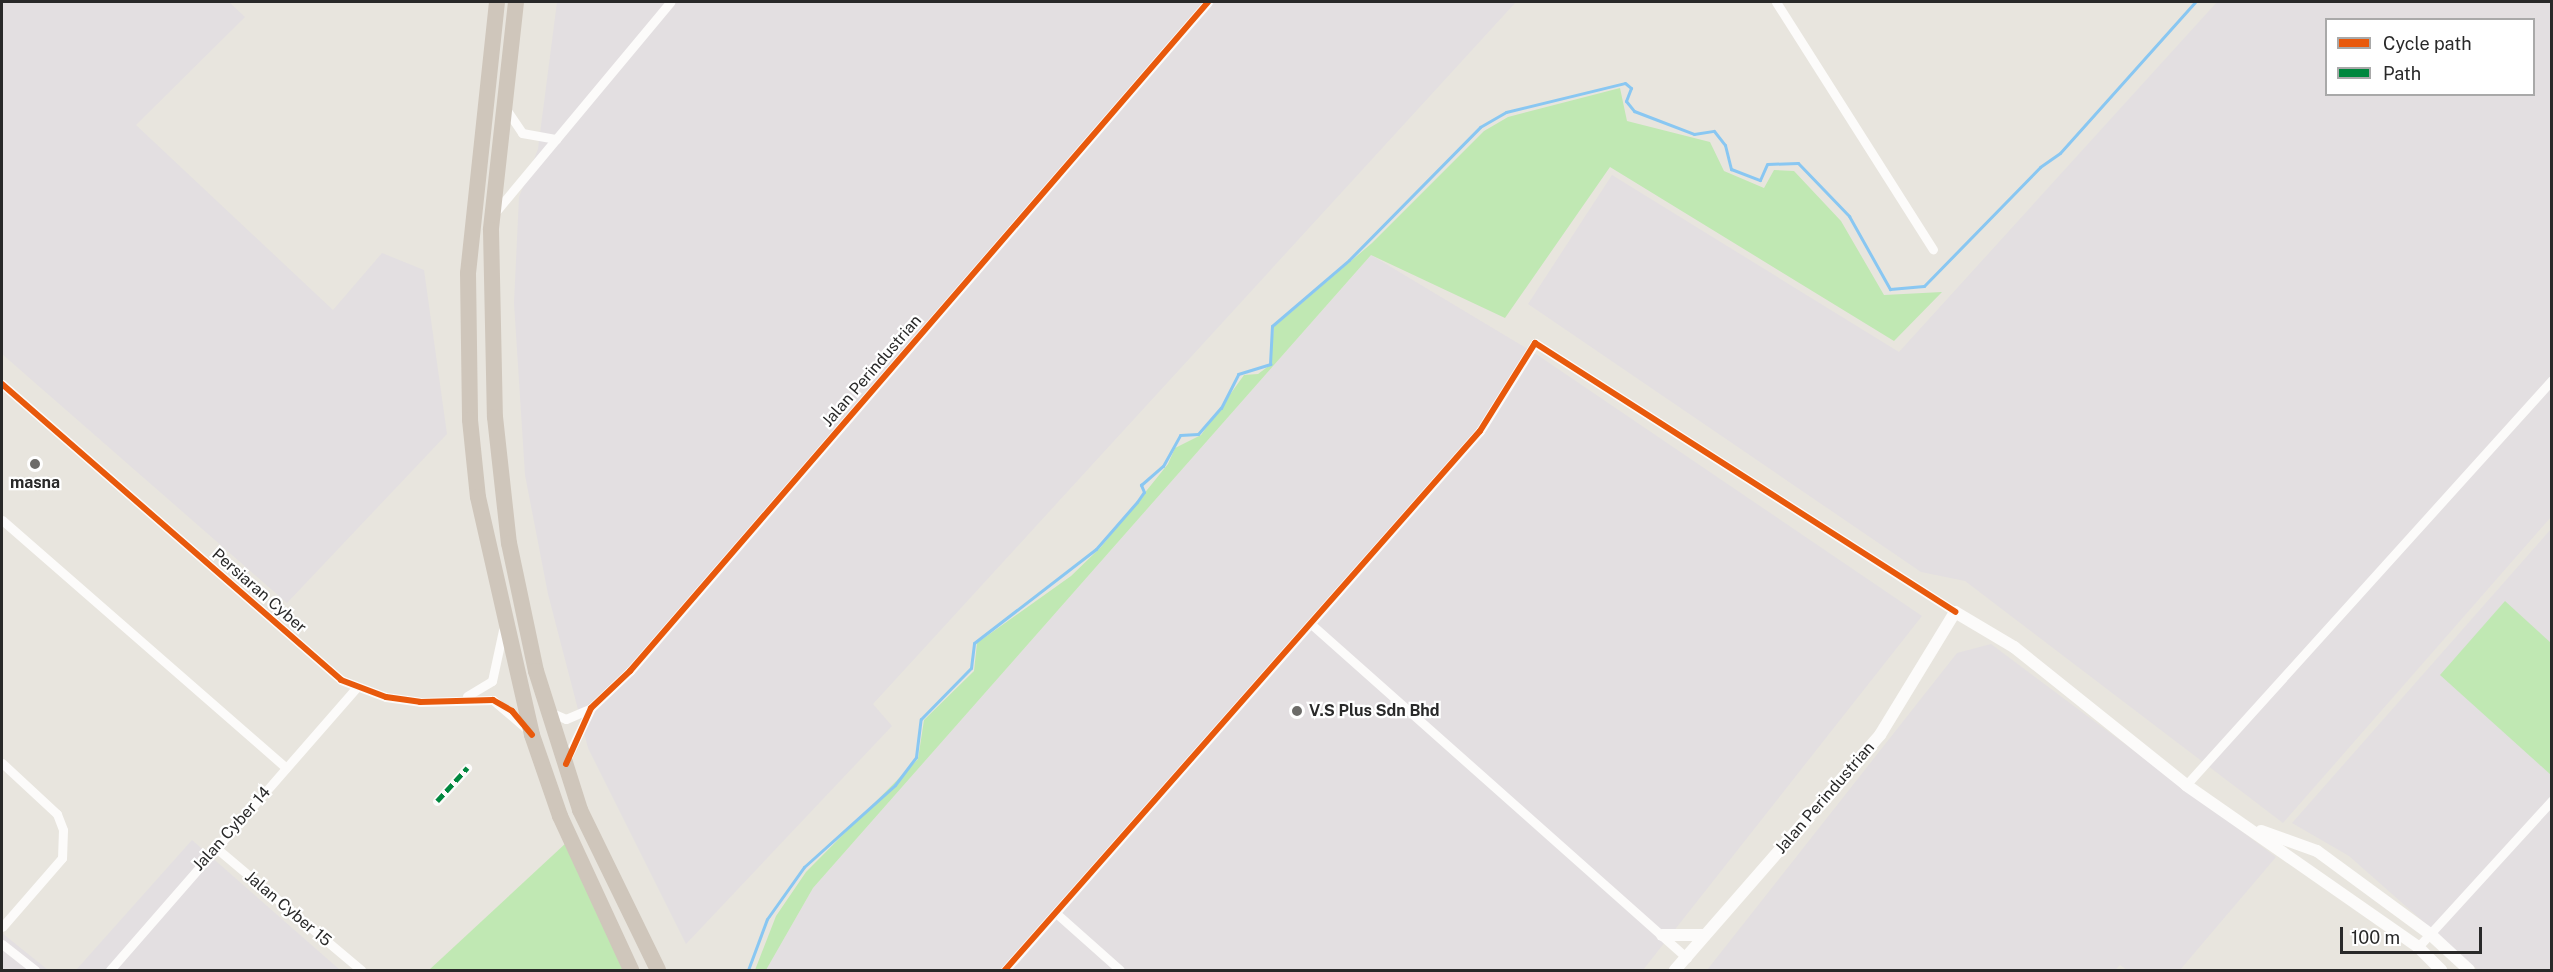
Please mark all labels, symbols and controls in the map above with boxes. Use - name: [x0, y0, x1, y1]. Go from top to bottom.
- legend: [2325, 18, 2535, 96]
- text: Cycle path: [2383, 33, 2472, 54]
- text: Path: [2383, 63, 2421, 84]
- street label: Jalan Perindustrian: [818, 311, 926, 431]
- marker: masna: [28, 457, 42, 471]
- place label: masna: [10, 473, 60, 493]
- street label: Persiaran Cyber: [208, 545, 310, 637]
- place label: V.S Plus Sdn Bhd: [1309, 701, 1440, 721]
- marker: V.S Plus Sdn Bhd: [1290, 704, 1304, 718]
- street label: Jalan Perindustrian: [1771, 738, 1879, 858]
- street label: Jalan Cyber 14: [189, 783, 275, 875]
- street label: Jalan Cyber 15: [241, 867, 335, 951]
- scale bar: [2343, 915, 2486, 953]
- text: 100 m: [2351, 927, 2400, 948]

